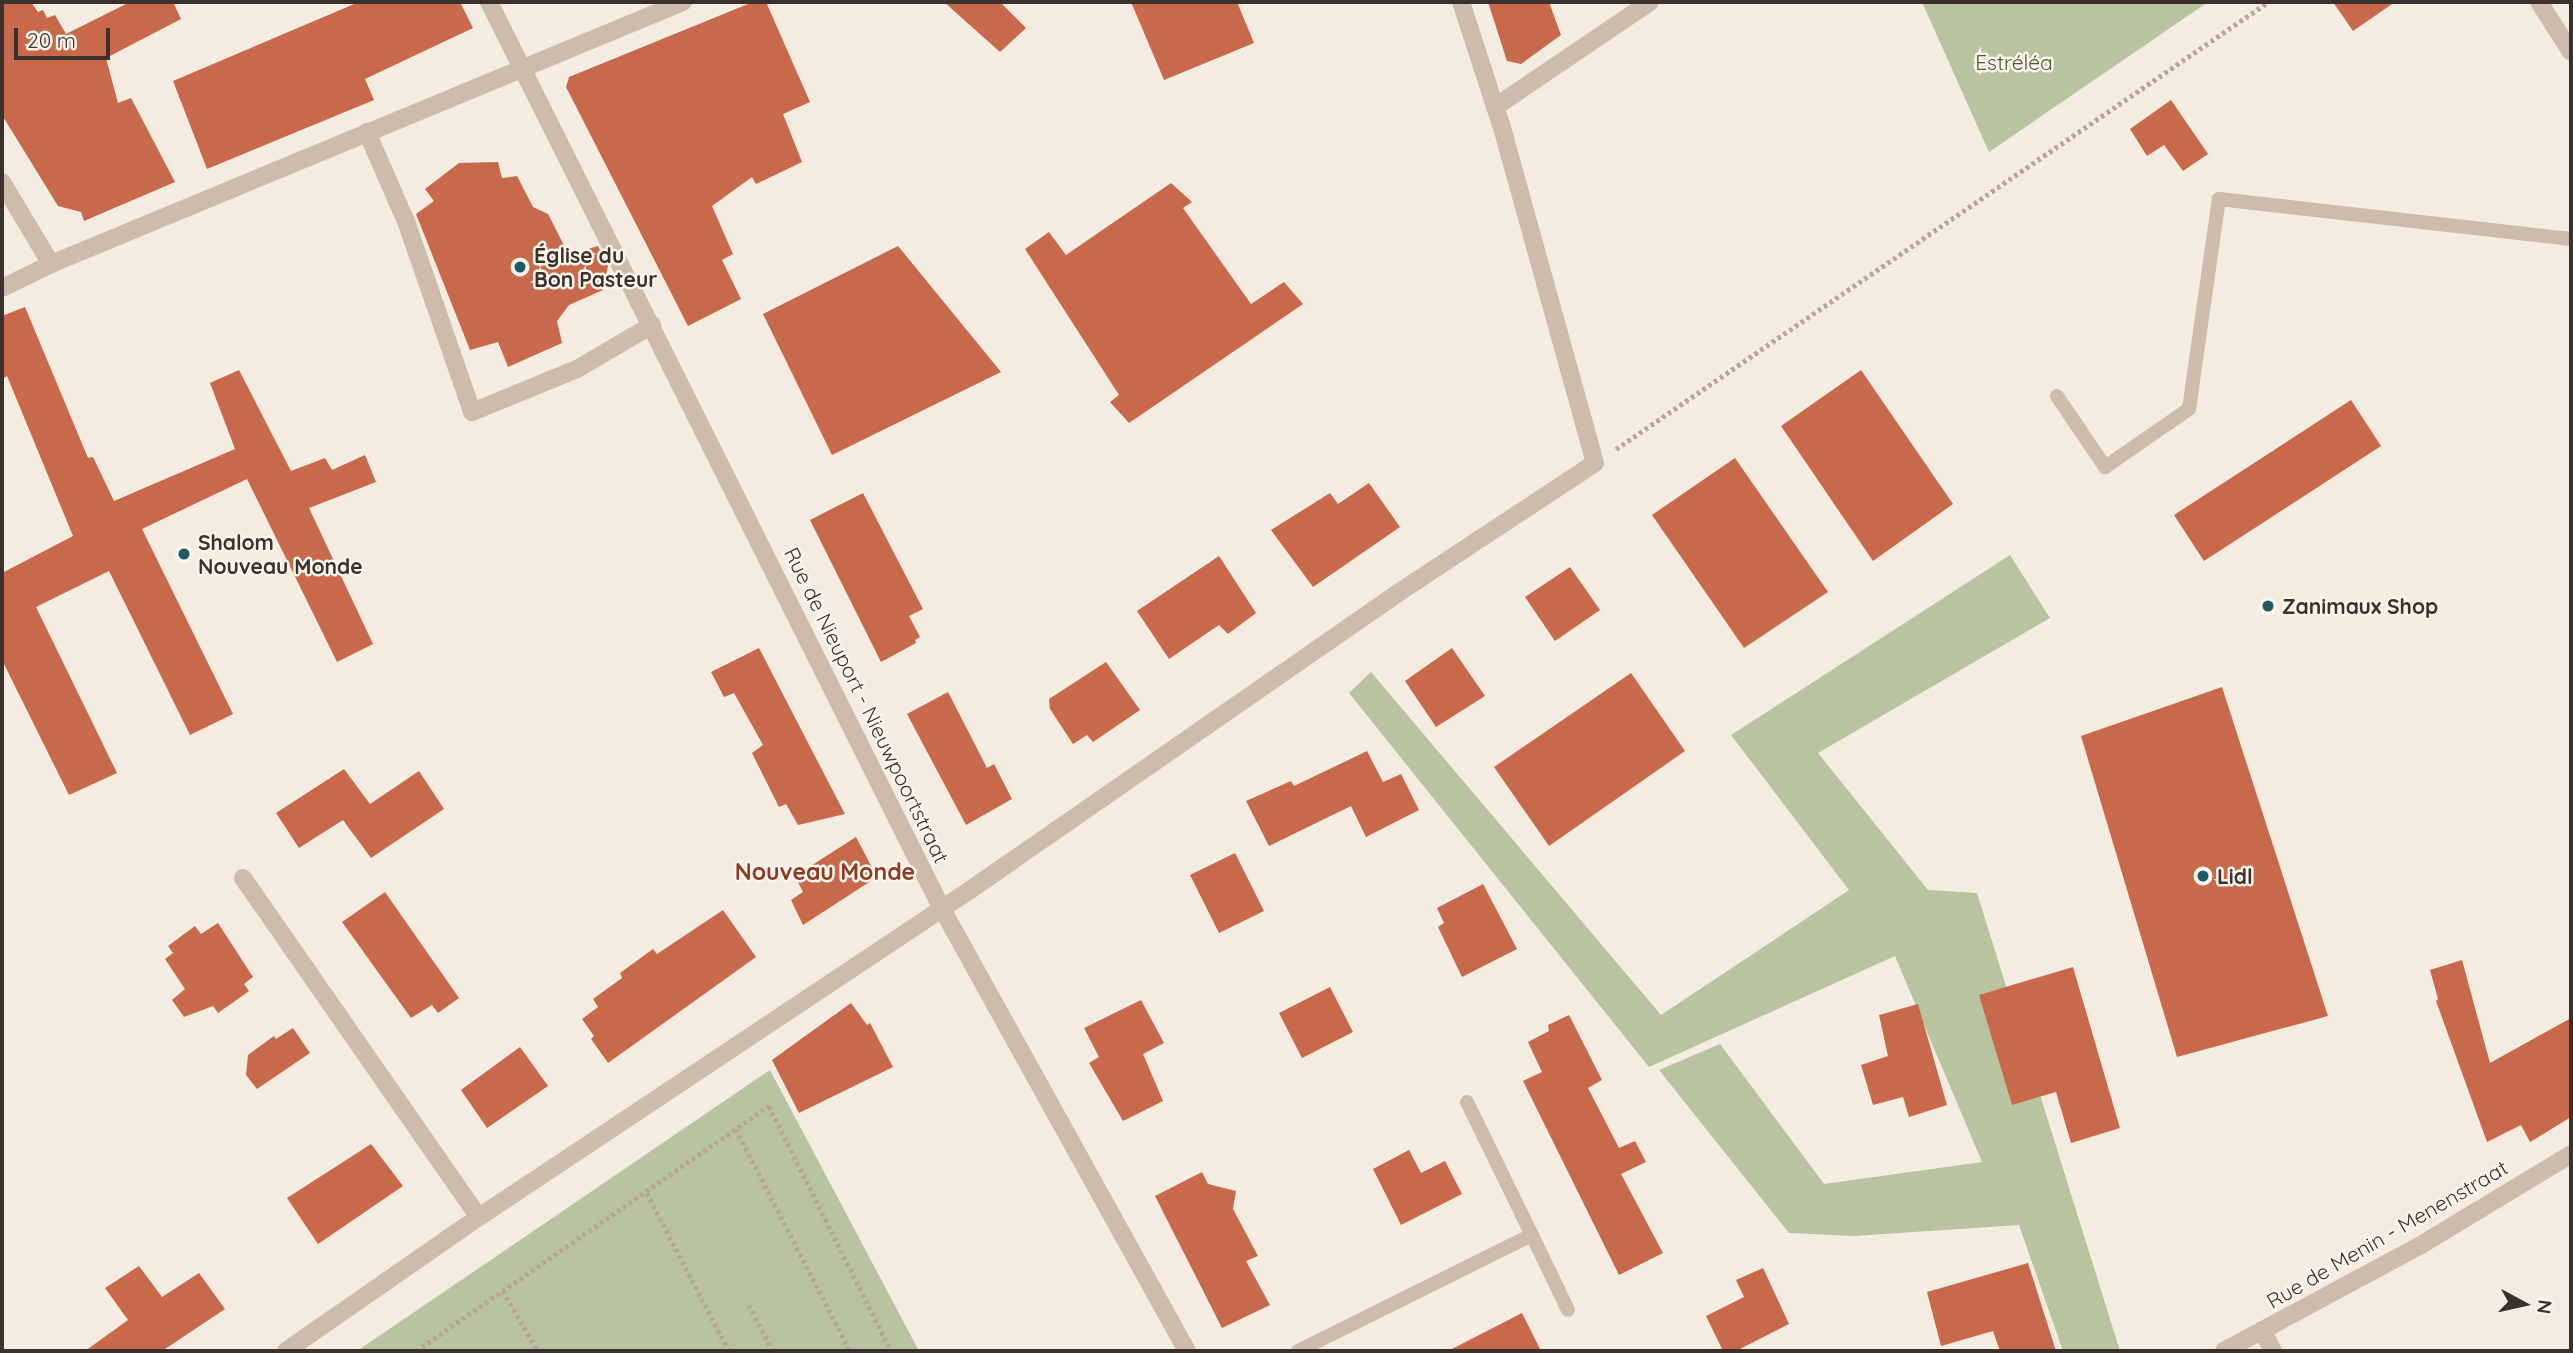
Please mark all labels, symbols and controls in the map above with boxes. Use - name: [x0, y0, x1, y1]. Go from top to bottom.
- scale bar: [18, 14, 114, 58]
- text: 20 m: [27, 27, 76, 53]
- park label: Estréléa: [1975, 49, 2053, 75]
- place label: Église du Bon Pasteur: [534, 242, 657, 292]
- marker: Église du Bon Pasteur: [512, 259, 528, 275]
- place label: Shalom Nouveau Monde: [198, 529, 363, 579]
- street label: Rue de Nieuport - Nieuwpoortstraat: [779, 543, 955, 867]
- marker: Shalom Nouveau Monde: [176, 546, 192, 562]
- place label: Zanimaux Shop: [2282, 593, 2438, 619]
- marker: Zanimaux Shop: [2260, 598, 2276, 614]
- district label: Nouveau Monde: [735, 858, 915, 886]
- place label: Lidl: [2217, 863, 2253, 889]
- marker: Lidl: [2195, 868, 2211, 884]
- street label: Rue de Menin - Menenstraat: [2262, 1155, 2512, 1313]
- north arrow: [2489, 1269, 2559, 1339]
- text: N: [2532, 1298, 2558, 1316]

